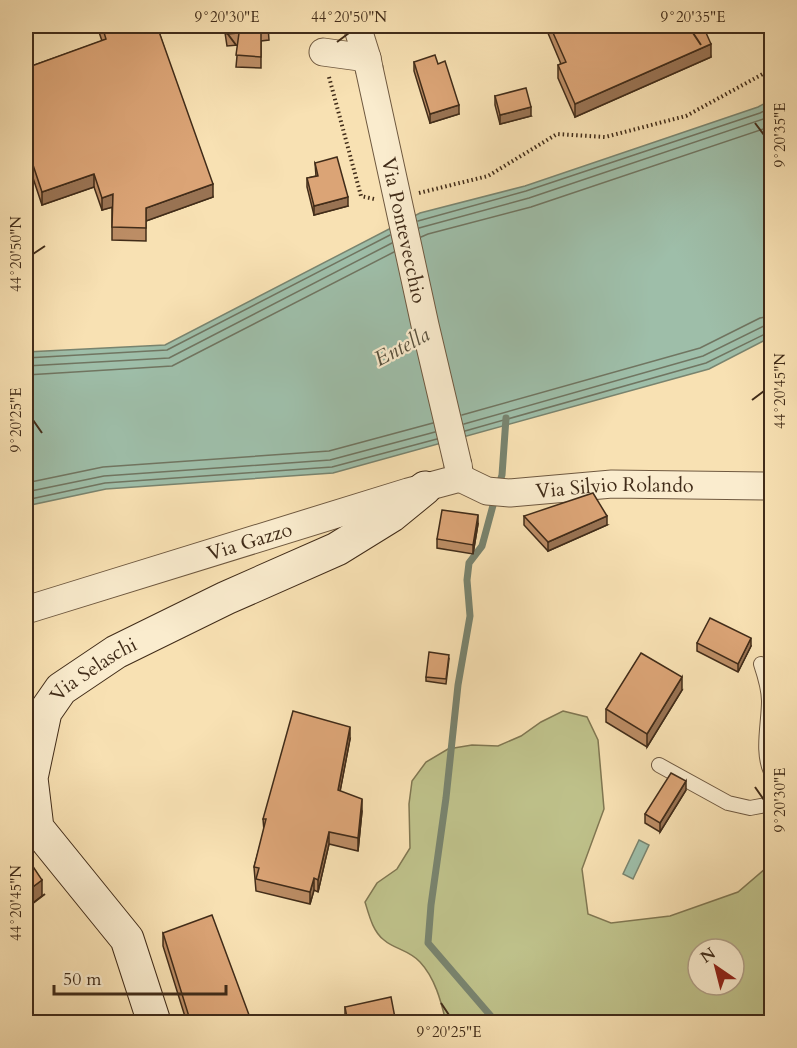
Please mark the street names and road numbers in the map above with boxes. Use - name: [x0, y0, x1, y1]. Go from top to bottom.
- street label: Via Pontevecchio: [375, 155, 433, 306]
- street label: Via Silvio Rolando: [535, 470, 694, 504]
- street label: Via Gazzo: [204, 515, 296, 567]
- street label: Via Selaschi: [43, 630, 142, 706]

